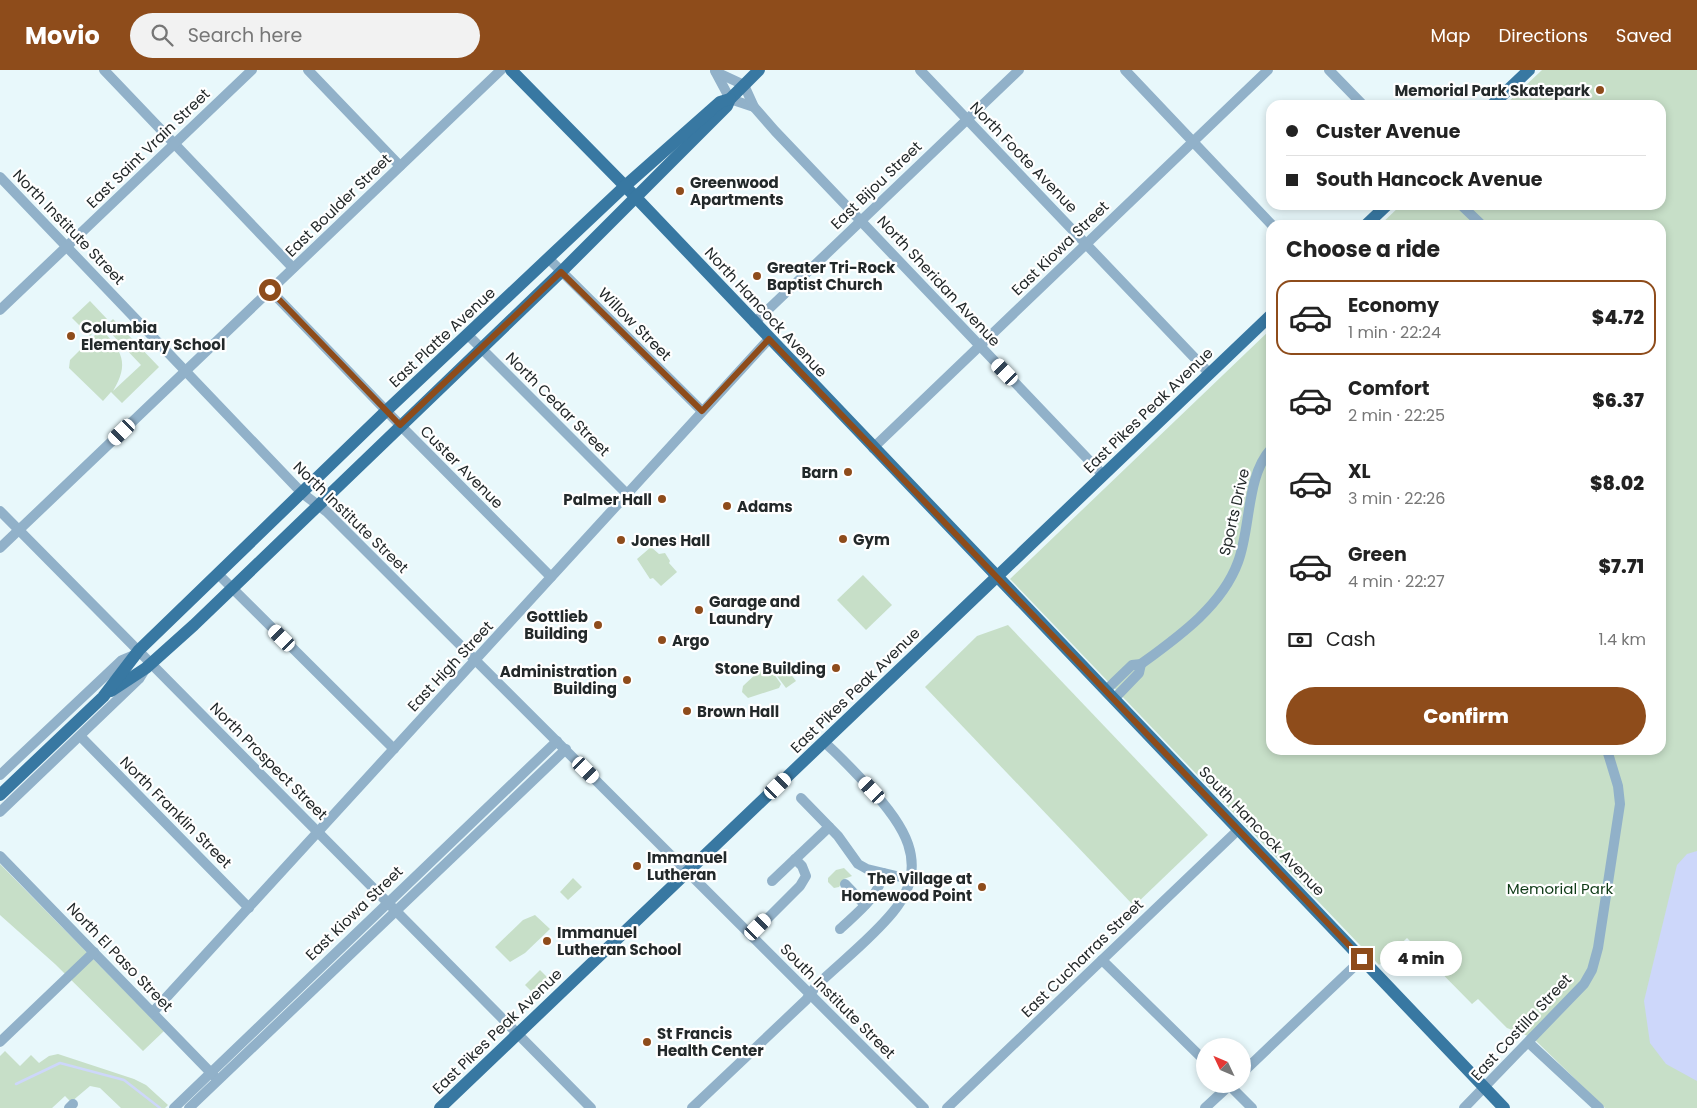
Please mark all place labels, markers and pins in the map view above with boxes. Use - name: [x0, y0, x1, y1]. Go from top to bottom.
- place label: Memorial Park Skatepark: [1394, 80, 1591, 101]
- marker: Memorial Park Skatepark: [1594, 84, 1606, 96]
- place label: Greenwood Apartments: [690, 172, 784, 210]
- marker: Greenwood Apartments: [674, 185, 686, 197]
- place label: Greater Tri-Rock Baptist Church: [767, 257, 896, 295]
- marker: Greater Tri-Rock Baptist Church: [751, 270, 763, 282]
- place label: Columbia Elementary School: [81, 317, 225, 355]
- marker: Columbia Elementary School: [65, 330, 77, 342]
- place label: Barn: [801, 462, 838, 483]
- marker: Barn: [842, 466, 854, 478]
- place label: Palmer Hall: [563, 489, 652, 510]
- marker: Palmer Hall: [656, 493, 668, 505]
- place label: Adams: [737, 496, 793, 517]
- marker: Adams: [721, 500, 733, 512]
- place label: Gym: [853, 529, 890, 550]
- place label: Jones Hall: [631, 530, 710, 551]
- marker: Gym: [837, 533, 849, 545]
- marker: Jones Hall: [615, 534, 627, 546]
- place label: Garage and Laundry: [709, 591, 800, 629]
- marker: Garage and Laundry: [693, 604, 705, 616]
- place label: Gottlieb Building: [524, 606, 588, 644]
- marker: Gottlieb Building: [592, 619, 604, 631]
- place label: Argo: [672, 630, 710, 651]
- marker: Argo: [656, 634, 668, 646]
- place label: Stone Building: [715, 658, 826, 679]
- place label: Administration Building: [500, 661, 617, 699]
- marker: Stone Building: [830, 662, 842, 674]
- marker: Administration Building: [621, 674, 633, 686]
- place label: Brown Hall: [697, 701, 779, 722]
- marker: Brown Hall: [681, 705, 693, 717]
- place label: Immanuel Lutheran: [647, 847, 727, 885]
- marker: Immanuel Lutheran: [631, 860, 643, 872]
- place label: The Village at Homewood Point: [841, 868, 972, 906]
- marker: The Village at Homewood Point: [976, 881, 988, 893]
- place label: Immanuel Lutheran School: [557, 922, 682, 960]
- marker: Immanuel Lutheran School: [541, 935, 553, 947]
- place label: St Francis Health Center: [657, 1023, 764, 1061]
- marker: St Francis Health Center: [641, 1036, 653, 1048]

